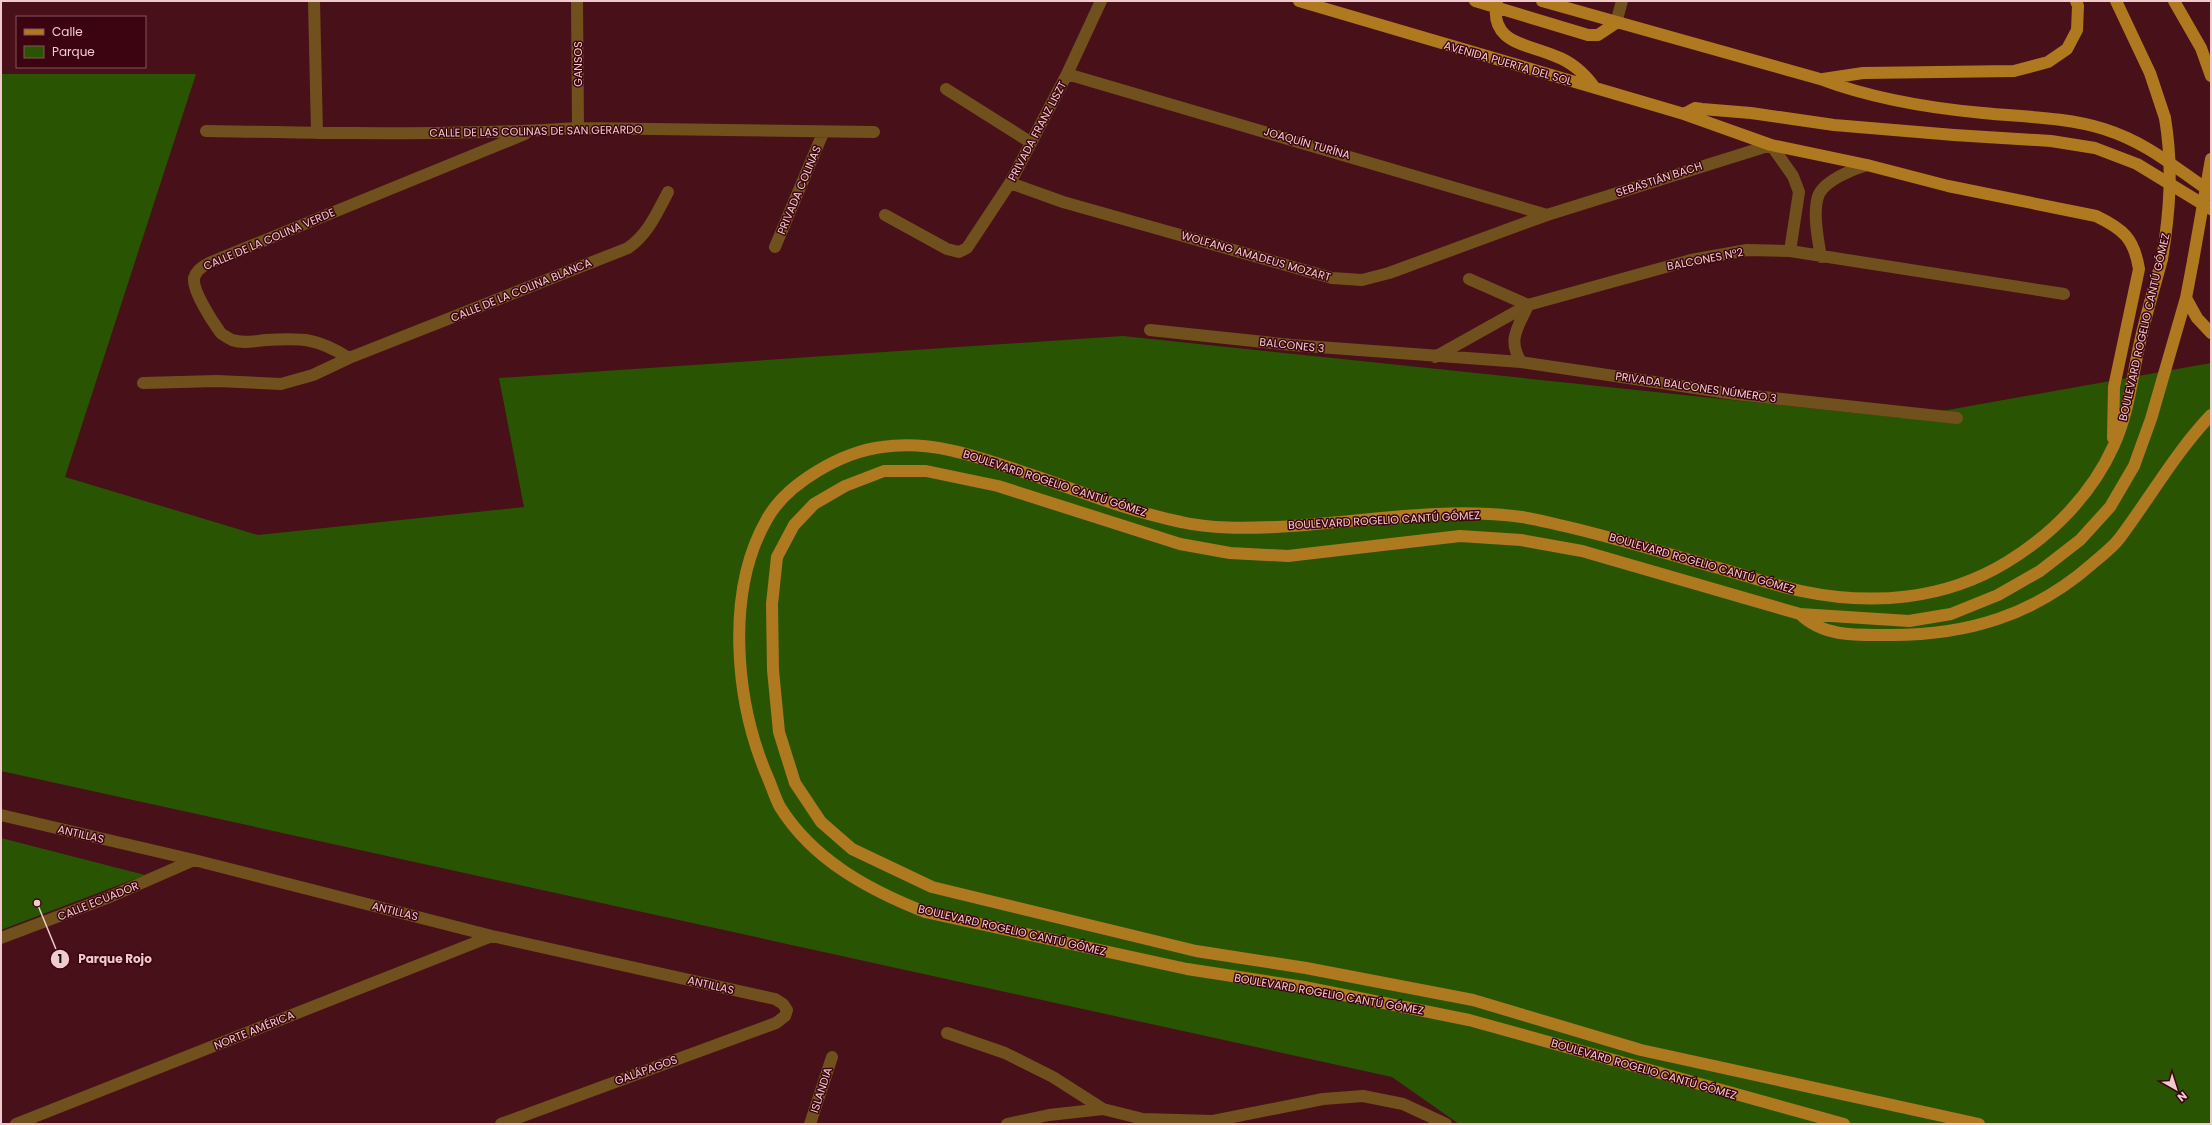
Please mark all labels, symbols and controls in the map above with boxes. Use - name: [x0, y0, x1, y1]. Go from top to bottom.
- legend: [16, 16, 146, 68]
- text: Calle: [52, 23, 83, 40]
- street label: AVENIDA PUERTA DEL SOL: [1442, 37, 1574, 89]
- street label: GANSOS: [570, 41, 586, 87]
- text: Parque: [52, 43, 95, 60]
- street label: PRIVADA FRANZ LISZT: [1004, 78, 1070, 184]
- street label: CALLE DE LAS COLINAS DE SAN GERARDO: [429, 121, 643, 141]
- street label: JOAQUÍN TURÍNA: [1262, 123, 1353, 163]
- street label: PRIVADA COLINAS: [773, 143, 825, 237]
- street label: SEBASTIÁN BACH: [1614, 158, 1704, 200]
- street label: CALLE DE LA COLINA VERDE: [201, 204, 337, 274]
- street label: WOLFANG AMADEUS MOZART: [1179, 227, 1333, 285]
- street label: BOULEVARD ROGELIO CANTÚ GÓMEZ: [2115, 231, 2173, 422]
- street label: BALCONES N°2: [1665, 244, 1745, 274]
- street label: CALLE DE LA COLINA BLANCA: [448, 254, 594, 326]
- street label: BALCONES 3: [1259, 334, 1325, 356]
- street label: PRIVADA BALCONES NÚMERO 3: [1614, 368, 1778, 406]
- street label: BOULEVARD ROGELIO CANTÚ GÓMEZ: [961, 446, 1149, 520]
- street label: BOULEVARD ROGELIO CANTÚ GÓMEZ: [1288, 507, 1480, 533]
- street label: BOULEVARD ROGELIO CANTÚ GÓMEZ: [1607, 529, 1797, 597]
- street label: ANTILLAS: [56, 821, 106, 847]
- street label: CALLE ECUADOR: [55, 877, 141, 925]
- street label: ANTILLAS: [370, 898, 420, 924]
- street label: BOULEVARD ROGELIO CANTÚ GÓMEZ: [917, 901, 1108, 959]
- callout: Parque Rojo: [50, 947, 160, 971]
- text: 1: [58, 950, 62, 967]
- text: Parque Rojo: [78, 950, 152, 967]
- street label: BOULEVARD ROGELIO CANTÚ GÓMEZ: [1233, 969, 1425, 1019]
- street label: ANTILLAS: [686, 972, 736, 998]
- street label: NORTE AMÉRICA: [211, 1006, 297, 1053]
- street label: BOULEVARD ROGELIO CANTÚ GÓMEZ: [1549, 1035, 1739, 1103]
- street label: GALÁPAGOS: [612, 1051, 680, 1089]
- street label: ISLANDIA: [806, 1065, 836, 1115]
- north arrow: [2156, 1069, 2196, 1109]
- text: N: [2174, 1088, 2191, 1106]

